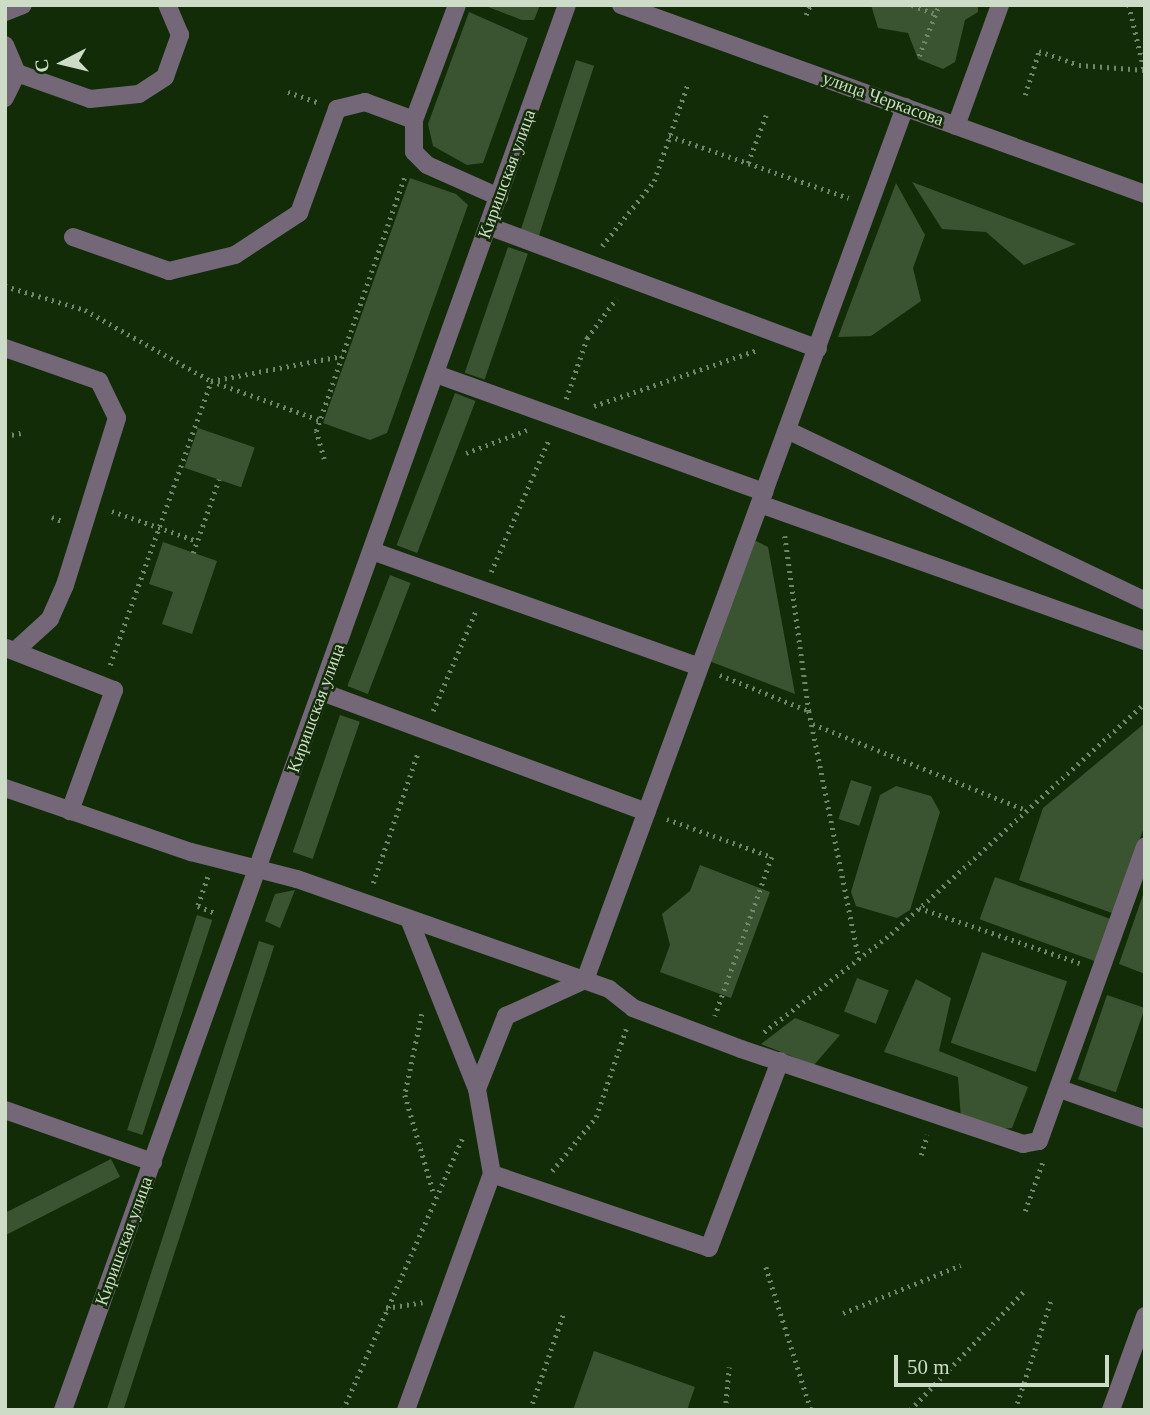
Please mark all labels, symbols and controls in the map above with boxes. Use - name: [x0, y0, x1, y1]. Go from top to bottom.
- north arrow: [28, 28, 98, 98]
- text: С: [30, 58, 53, 74]
- street label: улица Черкасова: [819, 67, 947, 131]
- street label: Киришская улица: [474, 106, 540, 242]
- street label: Киришская улица: [283, 640, 349, 776]
- street label: Киришская улица: [91, 1173, 157, 1309]
- scale bar: [898, 1342, 1113, 1386]
- text: 50 m: [907, 1355, 950, 1379]

